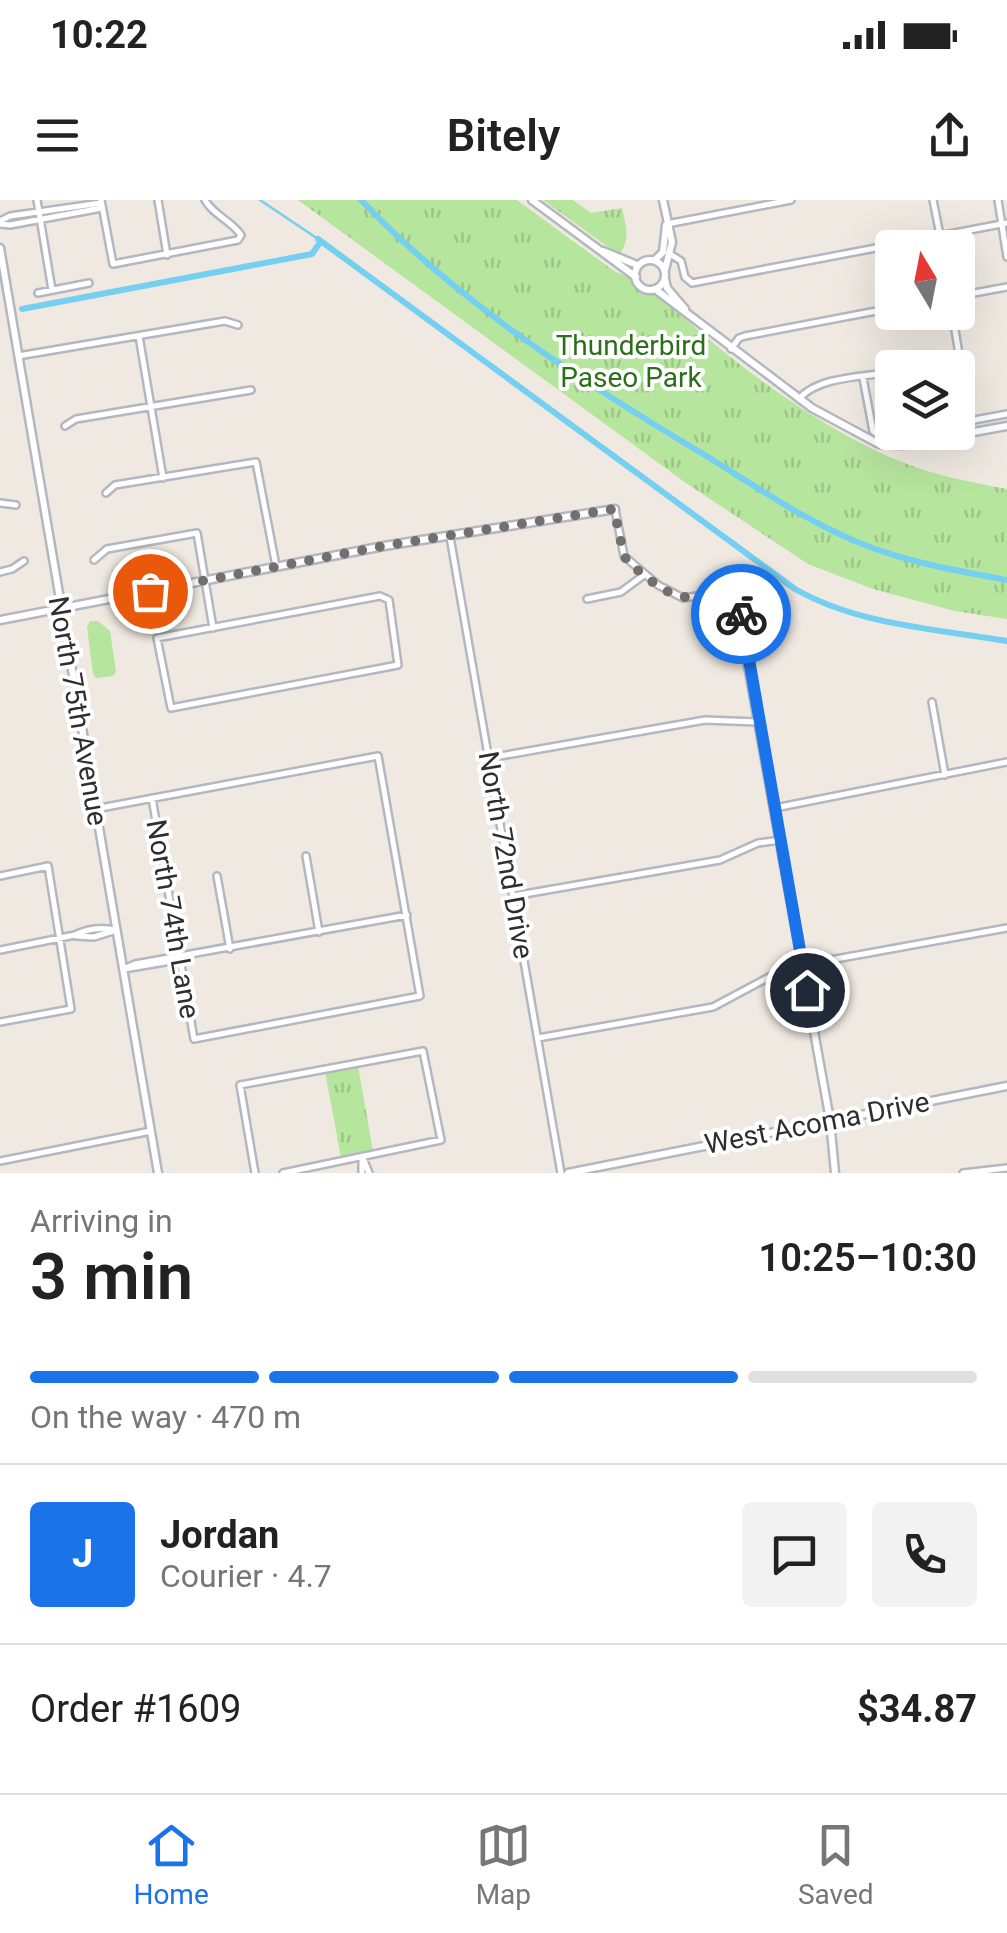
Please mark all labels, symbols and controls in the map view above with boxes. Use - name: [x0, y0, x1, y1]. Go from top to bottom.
- text: 10:22: [50, 13, 148, 57]
- icon: menu: [30, 108, 85, 163]
- icon: share: [922, 108, 977, 163]
- text: Bitely: [447, 109, 560, 162]
- north arrow: [875, 230, 975, 330]
- map controls: [875, 230, 975, 450]
- park label: Thunderbird Paseo Park: [556, 329, 706, 394]
- button: layers: [875, 350, 975, 450]
- pin: [108, 549, 193, 634]
- icon: bag: [123, 564, 178, 619]
- courier: [691, 564, 791, 664]
- icon: bike: [714, 587, 769, 642]
- street label: North 75th Avenue: [42, 594, 114, 828]
- street label: North 72nd Drive: [471, 749, 541, 961]
- street label: North 74th Lane: [139, 817, 207, 1021]
- pin: [765, 948, 850, 1033]
- icon: home: [780, 963, 835, 1018]
- street label: West Acoma Drive: [702, 1085, 932, 1161]
- text: Arriving in: [30, 1202, 173, 1240]
- text: 10:25–10:30: [758, 1236, 977, 1280]
- text: 3 min: [30, 1239, 193, 1315]
- text: On the way · 470 m: [30, 1398, 301, 1436]
- button: chat: [742, 1502, 847, 1607]
- button: phone: [872, 1502, 977, 1607]
- text: Jordan: [160, 1513, 279, 1557]
- text: J: [72, 1532, 93, 1576]
- text: Courier · 4.7: [160, 1557, 332, 1595]
- text: Order #1609: [30, 1687, 241, 1731]
- text: $34.87: [857, 1687, 977, 1731]
- tab: Home: [133, 1818, 209, 1911]
- tab: Map: [476, 1818, 531, 1911]
- tab: Saved: [798, 1818, 874, 1911]

